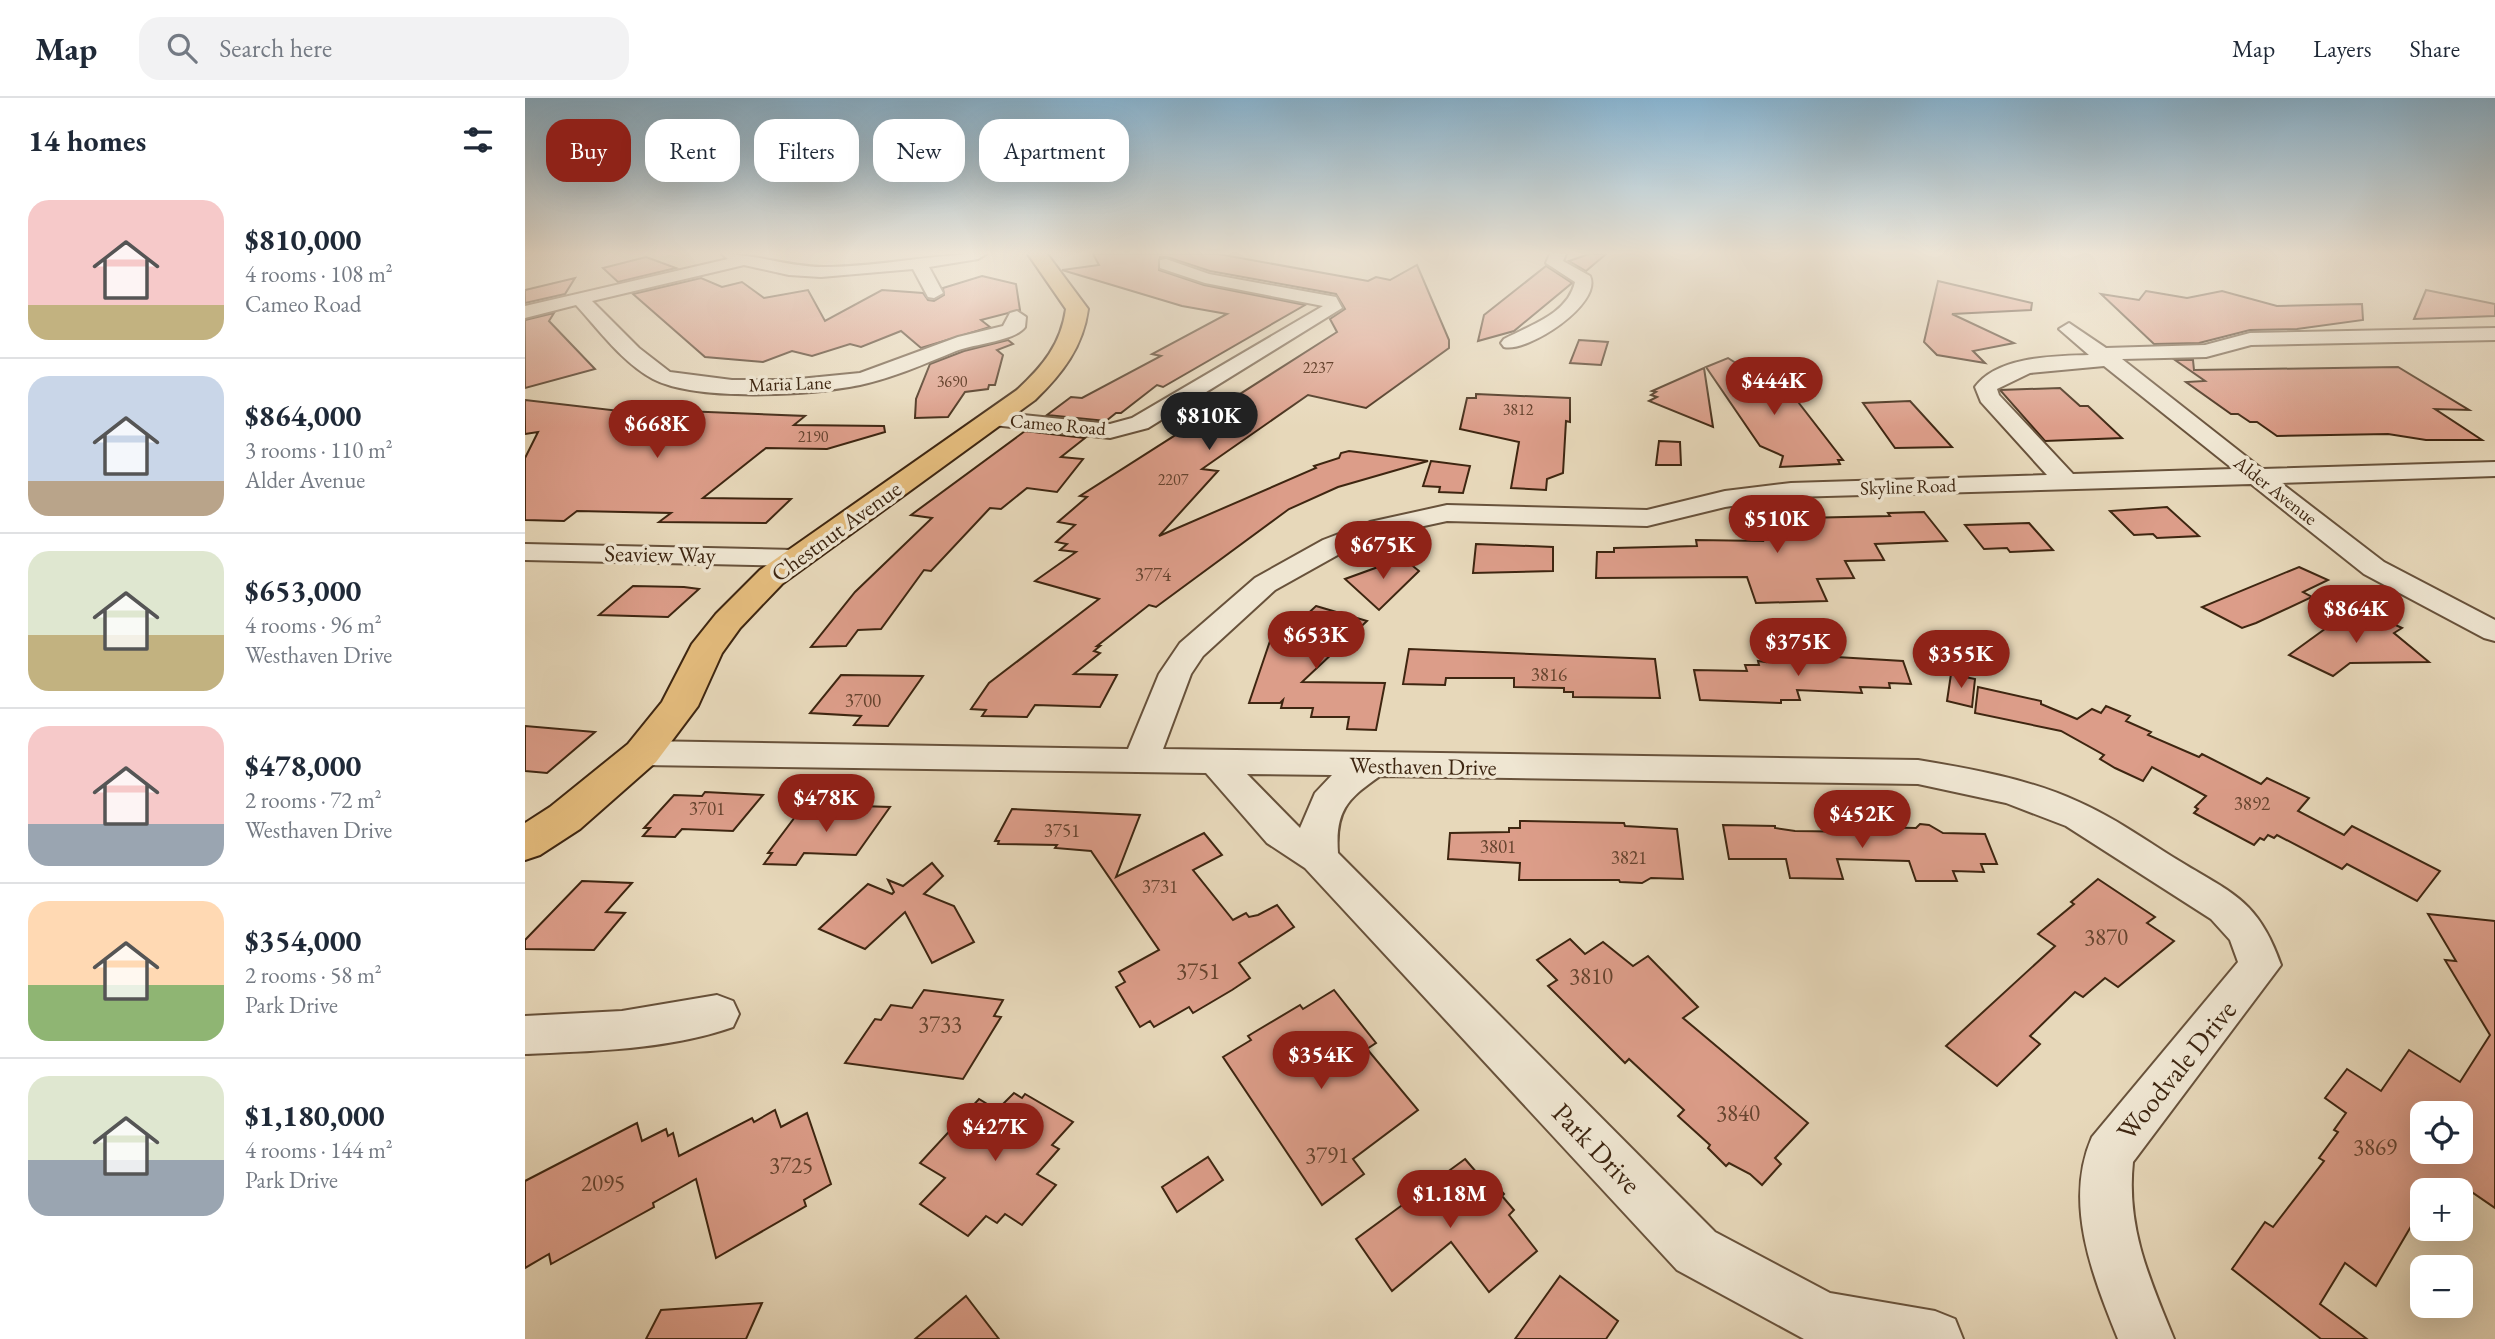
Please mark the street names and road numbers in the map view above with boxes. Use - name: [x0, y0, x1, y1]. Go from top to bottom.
- street label: Maria Lane: [748, 370, 832, 397]
- street label: Cameo Road: [1009, 408, 1107, 441]
- street label: Alder Avenue: [2228, 449, 2323, 531]
- street label: Skyline Road: [1859, 472, 1957, 501]
- street label: Chestnut Avenue: [765, 474, 907, 588]
- street label: Seaview Way: [604, 538, 717, 570]
- street label: Westhaven Drive: [1349, 750, 1497, 782]
- street label: Woodvale Drive: [2108, 992, 2244, 1148]
- street label: Park Drive: [1545, 1095, 1649, 1201]

